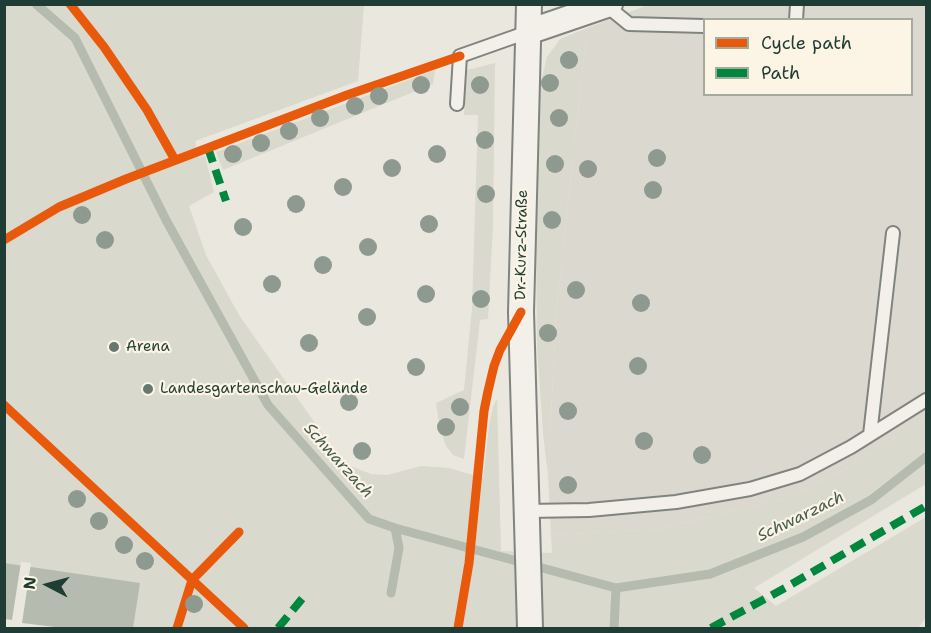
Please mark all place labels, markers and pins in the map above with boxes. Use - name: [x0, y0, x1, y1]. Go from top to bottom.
- place label: Arena: [126, 338, 170, 356]
- marker: Arena: [107, 340, 121, 354]
- place label: Landesgartenschau-Gelände: [160, 380, 368, 398]
- marker: Landesgartenschau-Gelände: [141, 382, 155, 396]

